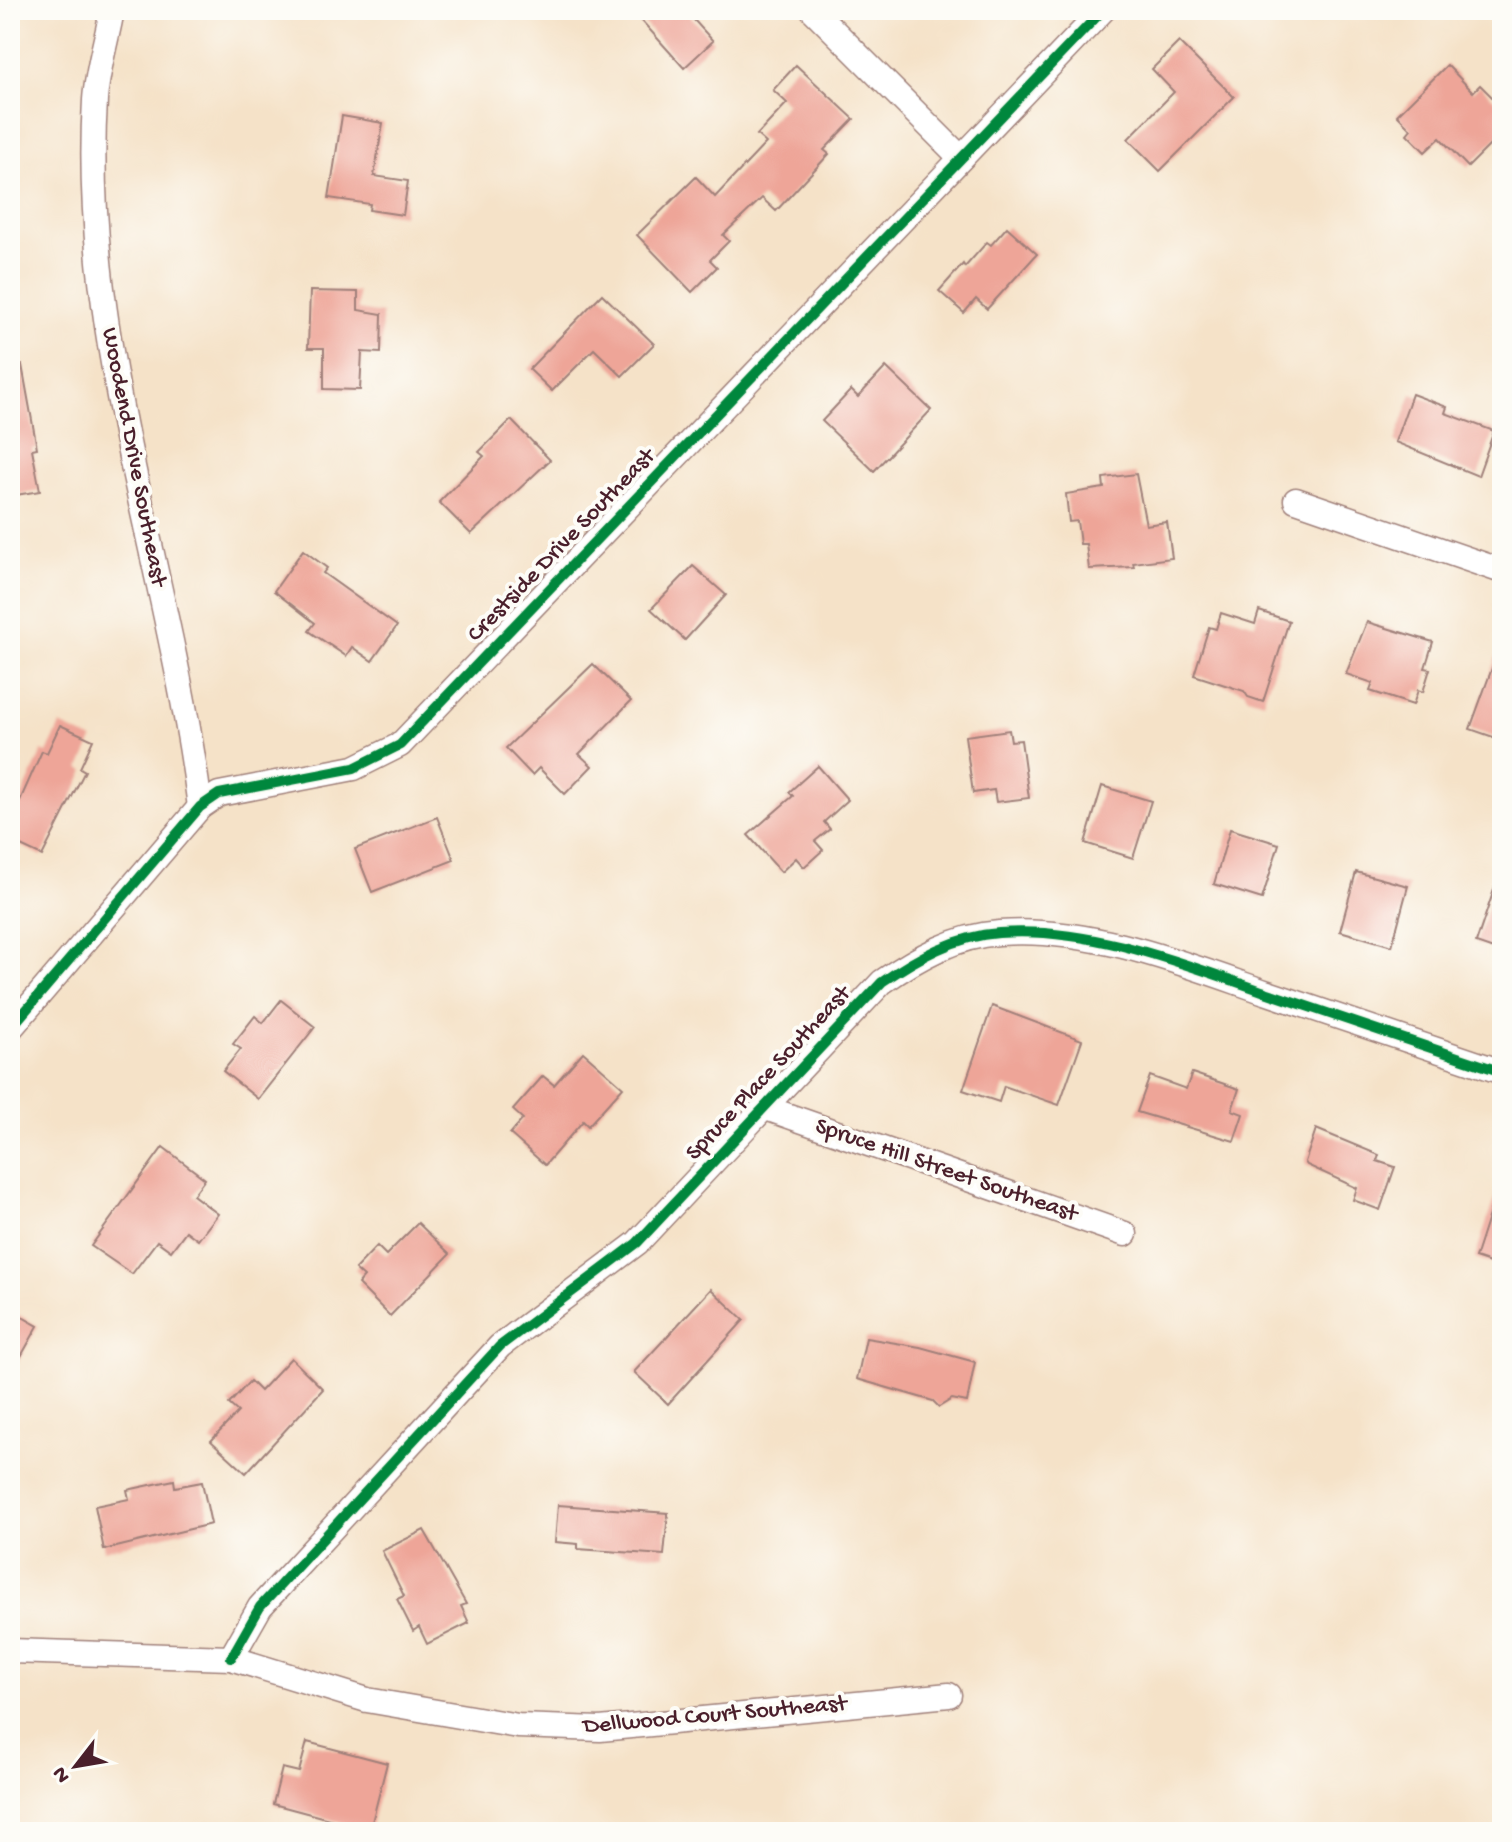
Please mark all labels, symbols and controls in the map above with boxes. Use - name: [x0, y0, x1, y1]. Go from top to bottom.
- street label: Woodend Drive Southeast: [94, 325, 173, 591]
- street label: Crestside Drive Southeast: [462, 441, 664, 649]
- street label: Spruce Place Southeast: [680, 979, 859, 1168]
- street label: Spruce Hill Street Southeast: [811, 1112, 1083, 1230]
- street label: Dellwood Court Southeast: [580, 1690, 850, 1742]
- north arrow: [36, 1726, 116, 1806]
- text: N: [47, 1761, 77, 1787]

